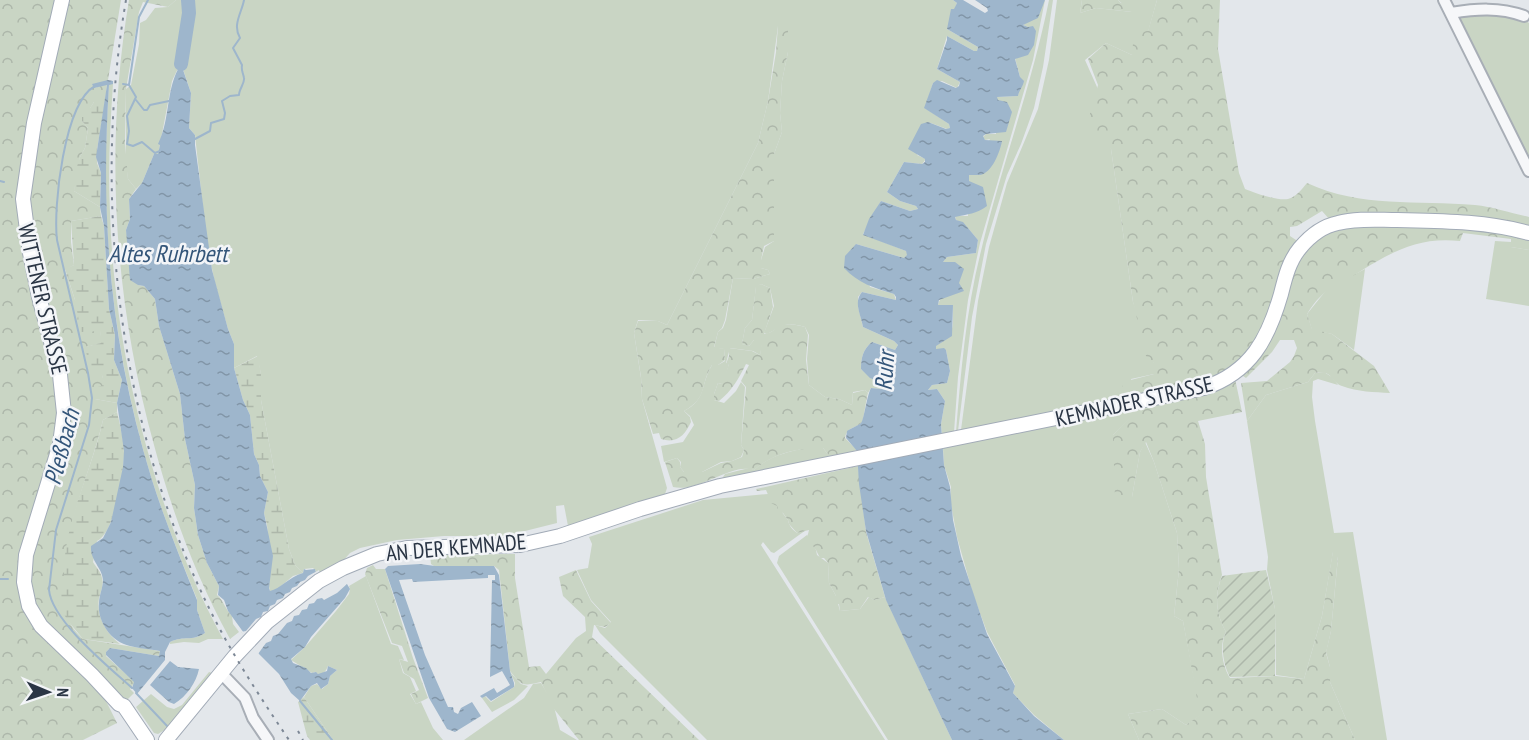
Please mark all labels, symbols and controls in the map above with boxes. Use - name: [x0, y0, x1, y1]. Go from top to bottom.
- street label: WITTENER STRASSE: [12, 221, 74, 377]
- water label: Altes Ruhrbett: [108, 238, 230, 269]
- water label: Ruhr: [868, 347, 902, 392]
- street label: KEMNADER STRASSE: [1053, 369, 1215, 433]
- water label: Pleßbach: [37, 404, 87, 488]
- street label: AN DER KEMNADE: [385, 527, 527, 567]
- north arrow: [18, 662, 78, 722]
- text: N: [53, 688, 73, 697]

